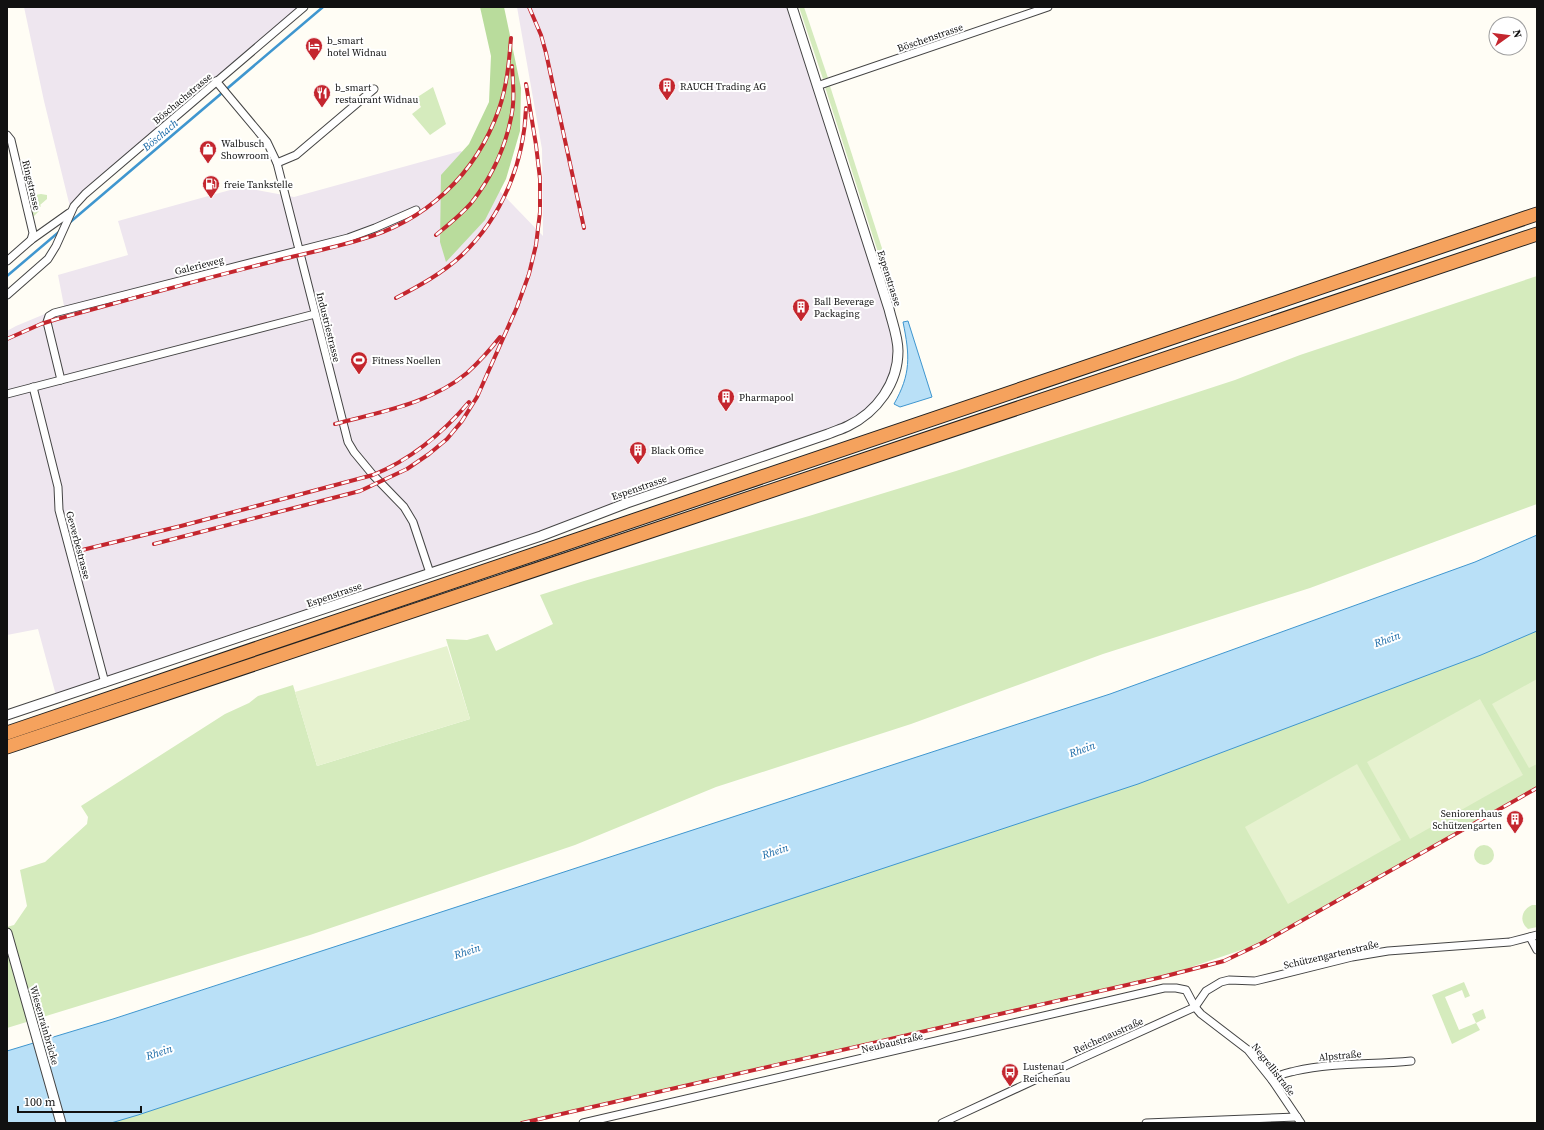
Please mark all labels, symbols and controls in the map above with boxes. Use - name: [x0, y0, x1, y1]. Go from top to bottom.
- north arrow: [1488, 16, 1528, 56]
- street label: Böschenstrasse: [896, 20, 965, 55]
- text: N: [1509, 28, 1525, 39]
- place label: b_smart hotel Widnau: [327, 34, 387, 59]
- hotel icon: b_smart hotel Widnau: [304, 36, 324, 61]
- street label: Böschachstrasse: [150, 70, 215, 127]
- building icon: RAUCH Trading AG: [657, 76, 677, 101]
- place label: RAUCH Trading AG: [680, 80, 766, 93]
- place label: b_smart restaurant Widnau: [335, 81, 418, 106]
- restaurant icon: b_smart restaurant Widnau: [312, 83, 332, 108]
- water label: Böschach: [139, 116, 181, 155]
- place label: Walbusch Showroom: [221, 137, 269, 162]
- shop icon: Walbusch Showroom: [198, 139, 218, 164]
- street label: Ringstrasse: [19, 159, 44, 212]
- fuel station icon: freie Tankstelle: [201, 174, 221, 199]
- place label: freie Tankstelle: [224, 178, 293, 191]
- street label: Espenstrasse: [874, 249, 905, 308]
- street label: Galerieweg: [173, 253, 225, 278]
- street label: Industriestrasse: [314, 291, 343, 363]
- place label: Ball Beverage Packaging: [814, 295, 874, 320]
- building icon: Ball Beverage Packaging: [791, 297, 811, 322]
- sports icon: Fitness Noellen: [349, 350, 369, 375]
- place label: Fitness Noellen: [372, 354, 441, 367]
- building icon: Pharmapool: [716, 387, 736, 412]
- place label: Pharmapool: [739, 391, 794, 404]
- building icon: Black Office: [628, 440, 648, 465]
- place label: Black Office: [651, 444, 704, 457]
- street label: Espenstrasse: [610, 472, 669, 503]
- street label: Gewerbestrasse: [63, 510, 94, 581]
- street label: Espenstrasse: [305, 579, 364, 610]
- water label: Rhein: [1371, 628, 1403, 651]
- water label: Rhein: [1066, 738, 1098, 761]
- place label: Seniorenhaus Schützengarten: [1433, 807, 1502, 832]
- building icon: Seniorenhaus Schützengarten: [1505, 809, 1525, 834]
- water label: Rhein: [759, 840, 791, 863]
- street label: Schützengartenstraße: [1282, 937, 1380, 972]
- water label: Rhein: [451, 940, 483, 963]
- street label: Wiesenrainbrücke: [27, 984, 62, 1066]
- street label: Reichenaustraße: [1071, 1014, 1145, 1057]
- street label: Neubaustraße: [860, 1029, 924, 1056]
- street label: Negrellistraße: [1249, 1040, 1298, 1098]
- water label: Rhein: [143, 1041, 175, 1064]
- street label: Alpstraße: [1318, 1047, 1362, 1064]
- place label: Lustenau Reichenau: [1023, 1060, 1071, 1085]
- bus stop icon: Lustenau Reichenau: [1000, 1062, 1020, 1087]
- scale bar: [18, 1088, 141, 1114]
- text: 100 m: [24, 1094, 56, 1110]

